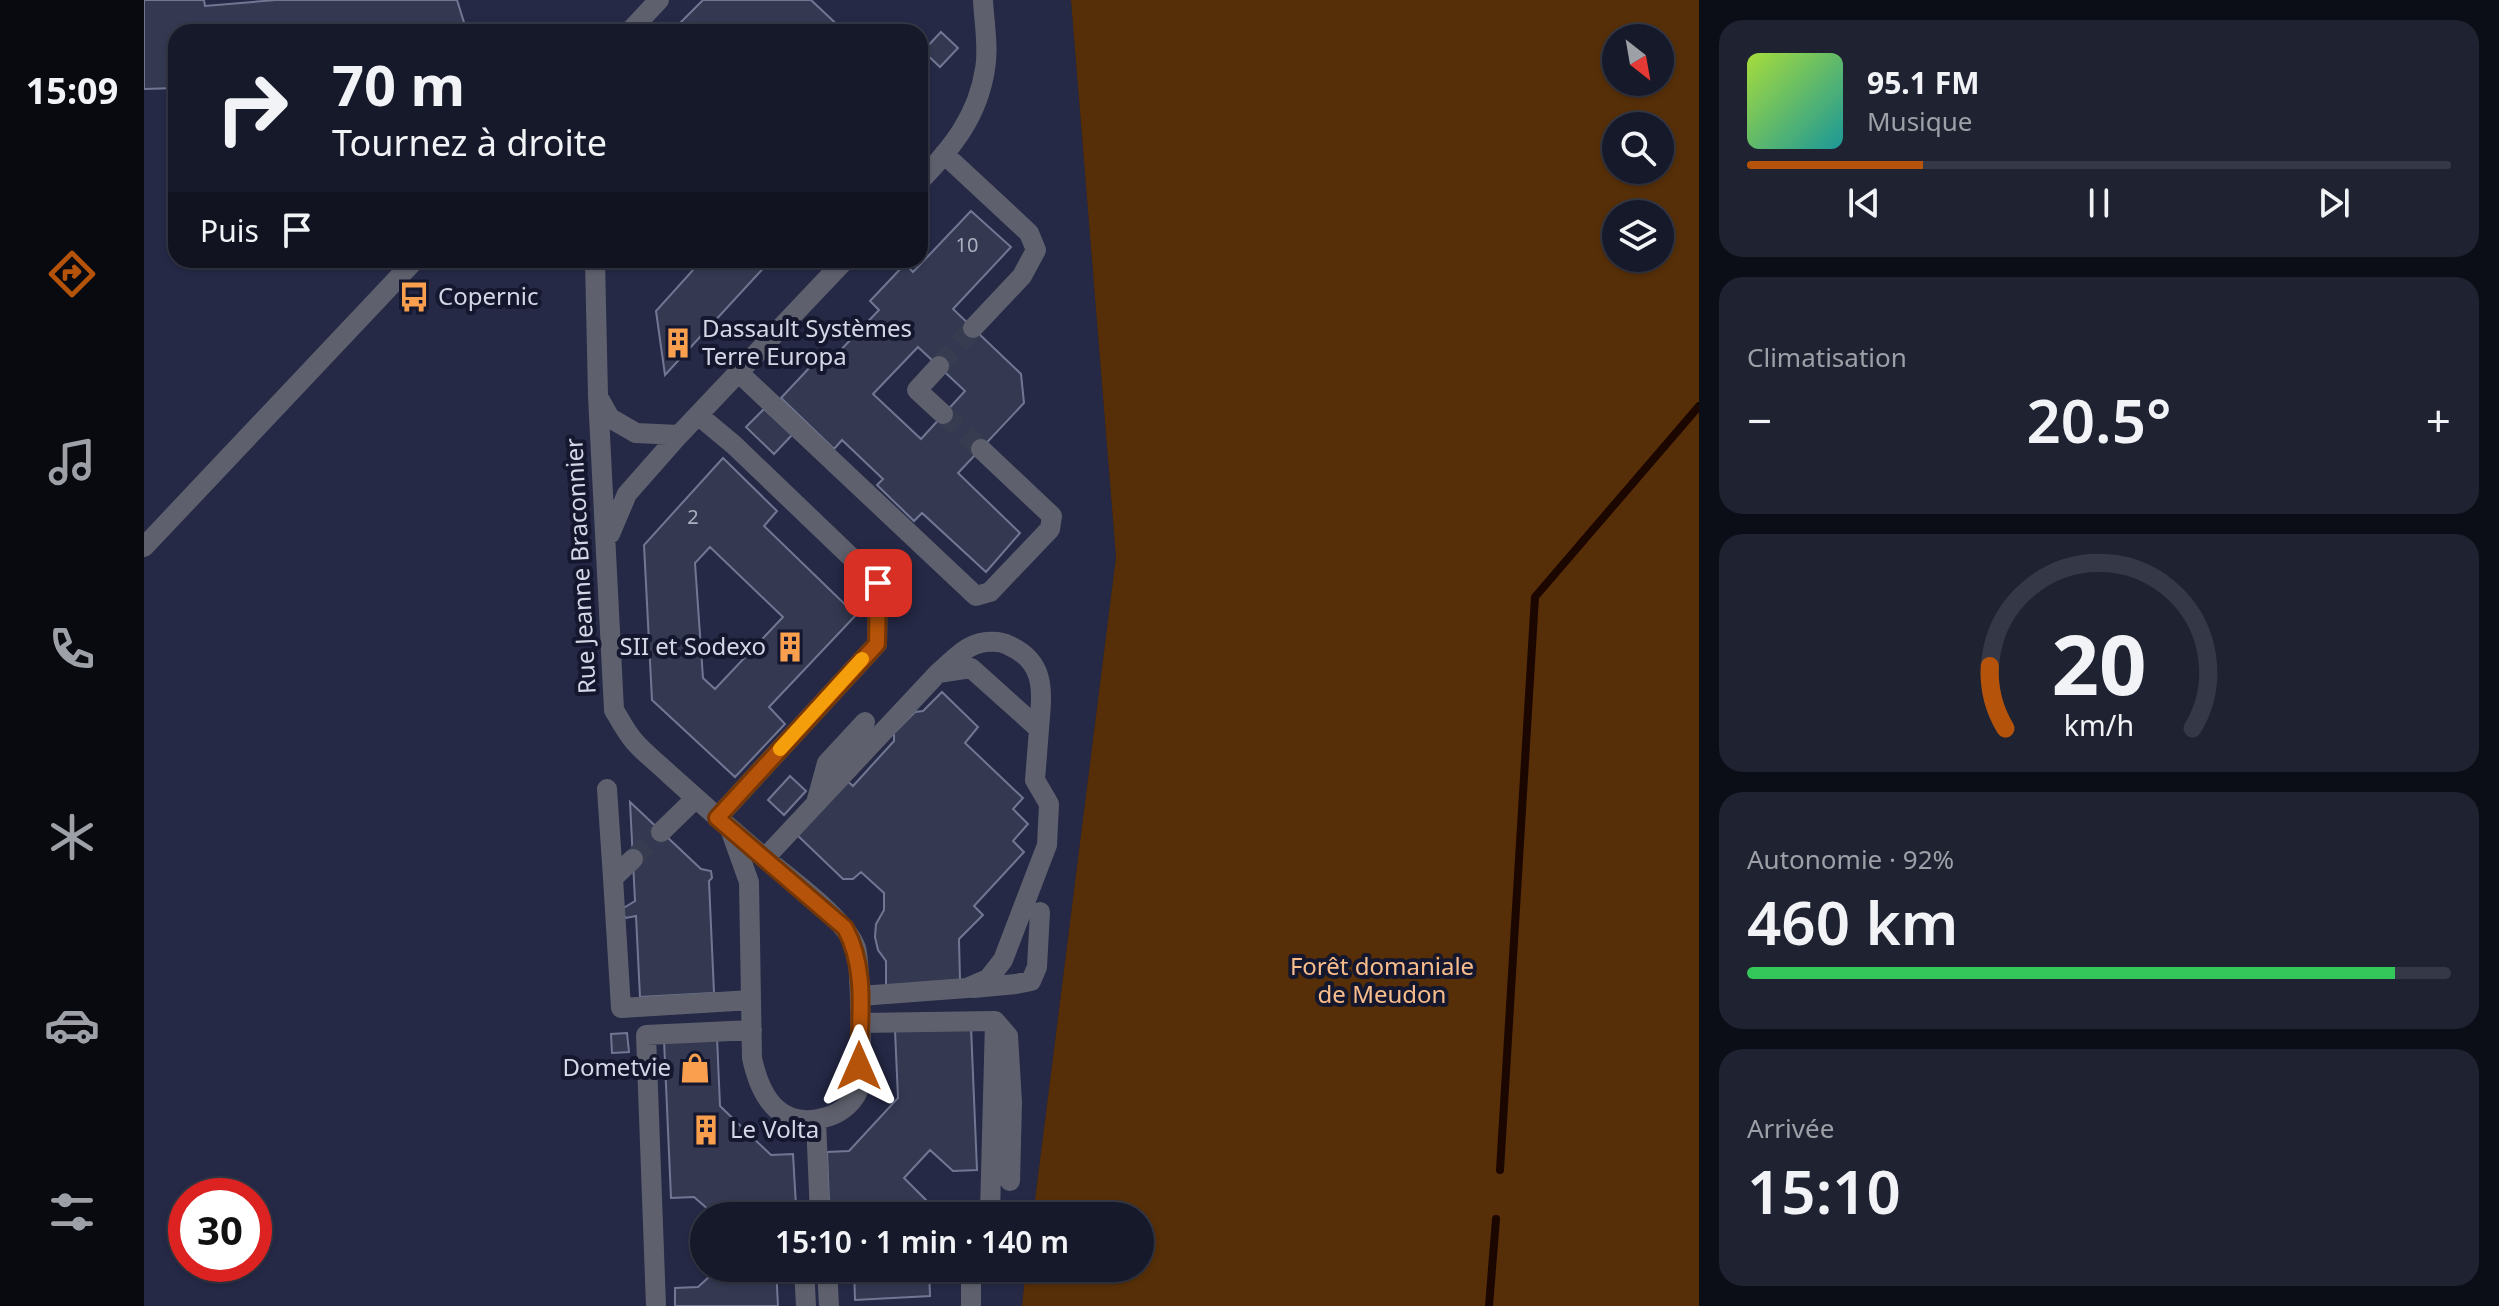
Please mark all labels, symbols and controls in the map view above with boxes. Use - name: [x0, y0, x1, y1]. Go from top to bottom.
- north arrow: [1602, 24, 1674, 96]
- map controls: [1602, 24, 1674, 272]
- text: 70 m: [332, 46, 465, 122]
- icon: right: [200, 56, 304, 160]
- text: 95.1 FM: [1867, 62, 1979, 103]
- text: 15:09: [26, 66, 118, 115]
- text: Musique: [1867, 103, 1973, 139]
- button: search: [1602, 112, 1674, 184]
- text: Tournez à droite: [332, 118, 607, 167]
- icon: previous: [1842, 181, 1886, 225]
- icon: pause: [2077, 181, 2121, 225]
- icon: next: [2312, 181, 2356, 225]
- button: layers: [1602, 200, 1674, 272]
- icon: arrive: [275, 208, 319, 252]
- text: Puis: [200, 210, 259, 251]
- house number: 10: [956, 231, 978, 258]
- icon: directions: [44, 246, 100, 302]
- place label: Copernic: [438, 279, 538, 312]
- bus stop icon: Copernic: [397, 280, 431, 314]
- place label: Dassault Systèmes Terre Europa: [702, 311, 912, 372]
- building icon: Dassault Systèmes Terre Europa: [661, 326, 695, 360]
- text: Climatisation: [1747, 339, 1907, 375]
- text: 20.5°: [2026, 379, 2172, 461]
- text: −: [1747, 390, 1772, 450]
- text: +: [2426, 390, 2451, 450]
- icon: music: [44, 434, 100, 490]
- street label: Rue Jeanne Braconnier: [556, 437, 603, 695]
- house number: 2: [687, 503, 699, 530]
- pin: [844, 549, 912, 617]
- icon: arrive: [856, 561, 900, 605]
- text: 20: [2051, 606, 2147, 719]
- icon: phone: [44, 621, 100, 677]
- place label: SII et Sodexo: [620, 629, 766, 662]
- building icon: SII et Sodexo: [773, 630, 807, 664]
- text: km/h: [2064, 705, 2134, 744]
- icon: climate: [44, 809, 100, 865]
- text: Autonomie · 92%: [1747, 841, 1954, 877]
- text: 460 km: [1747, 881, 1958, 963]
- park label: Forêt domaniale de Meudon: [1290, 949, 1474, 1010]
- icon: car: [44, 997, 100, 1053]
- position arrow: [817, 1024, 901, 1108]
- place label: Dometvie: [562, 1050, 671, 1083]
- shop icon: Dometvie: [678, 1051, 712, 1085]
- text: Arrivée: [1747, 1110, 1834, 1146]
- place label: Le Volta: [730, 1112, 819, 1145]
- building icon: Le Volta: [689, 1113, 723, 1147]
- text: 15:10: [1747, 1150, 1901, 1232]
- speed limit sign: 30: [168, 1178, 272, 1282]
- icon: filters: [44, 1184, 100, 1240]
- text: 15:10 · 1 min · 140 m: [775, 1221, 1069, 1262]

